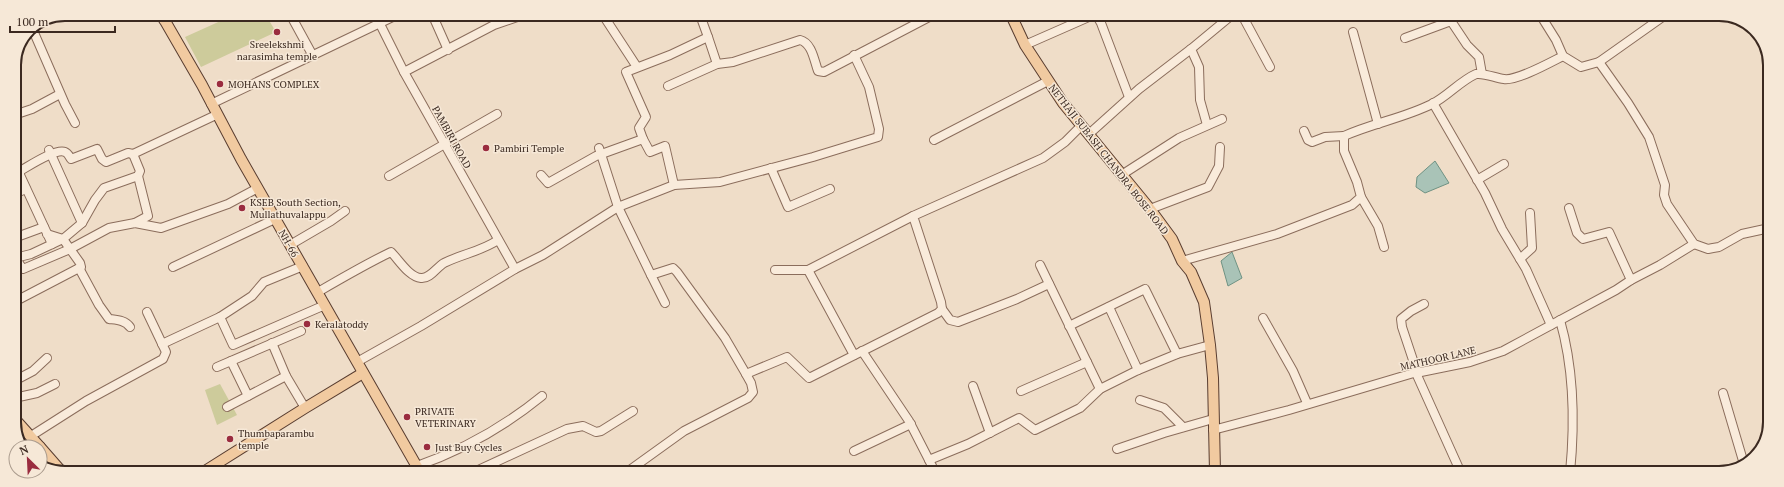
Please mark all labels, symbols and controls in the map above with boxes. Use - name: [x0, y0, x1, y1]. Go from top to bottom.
- scale bar: [10, 8, 115, 34]
- text: 100 m: [16, 14, 49, 29]
- marker: Sreelekshmi narasimha temple: [272, 27, 282, 37]
- place label: Sreelekshmi narasimha temple: [237, 38, 317, 63]
- place label: MOHANS COMPLEX: [228, 78, 320, 91]
- marker: MOHANS COMPLEX: [215, 79, 225, 89]
- street label: NETHAJI SUBASH CHANDRA BOSE ROAD: [1046, 82, 1171, 237]
- street label: PAMBIRI ROAD: [429, 104, 474, 171]
- place label: Pambiri Temple: [494, 142, 564, 155]
- marker: Pambiri Temple: [481, 143, 491, 153]
- place label: KSEB South Section, Mullathuvalappu: [250, 196, 341, 221]
- marker: KSEB South Section, Mullathuvalappu: [237, 203, 247, 213]
- street label: NH-66: [276, 227, 302, 260]
- place label: Keralatoddy: [315, 318, 369, 331]
- marker: Keralatoddy: [302, 319, 312, 329]
- street label: MATHOOR LANE: [1399, 343, 1477, 374]
- place label: PRIVATE VETERINARY: [415, 405, 476, 430]
- marker: PRIVATE VETERINARY: [402, 412, 412, 422]
- place label: Thumbaparambu temple: [238, 427, 315, 452]
- marker: Thumbaparambu temple: [225, 434, 235, 444]
- north arrow: [8, 439, 48, 479]
- place label: Just Buy Cycles: [435, 441, 502, 454]
- text: N: [17, 442, 31, 458]
- marker: Just Buy Cycles: [422, 442, 432, 452]

